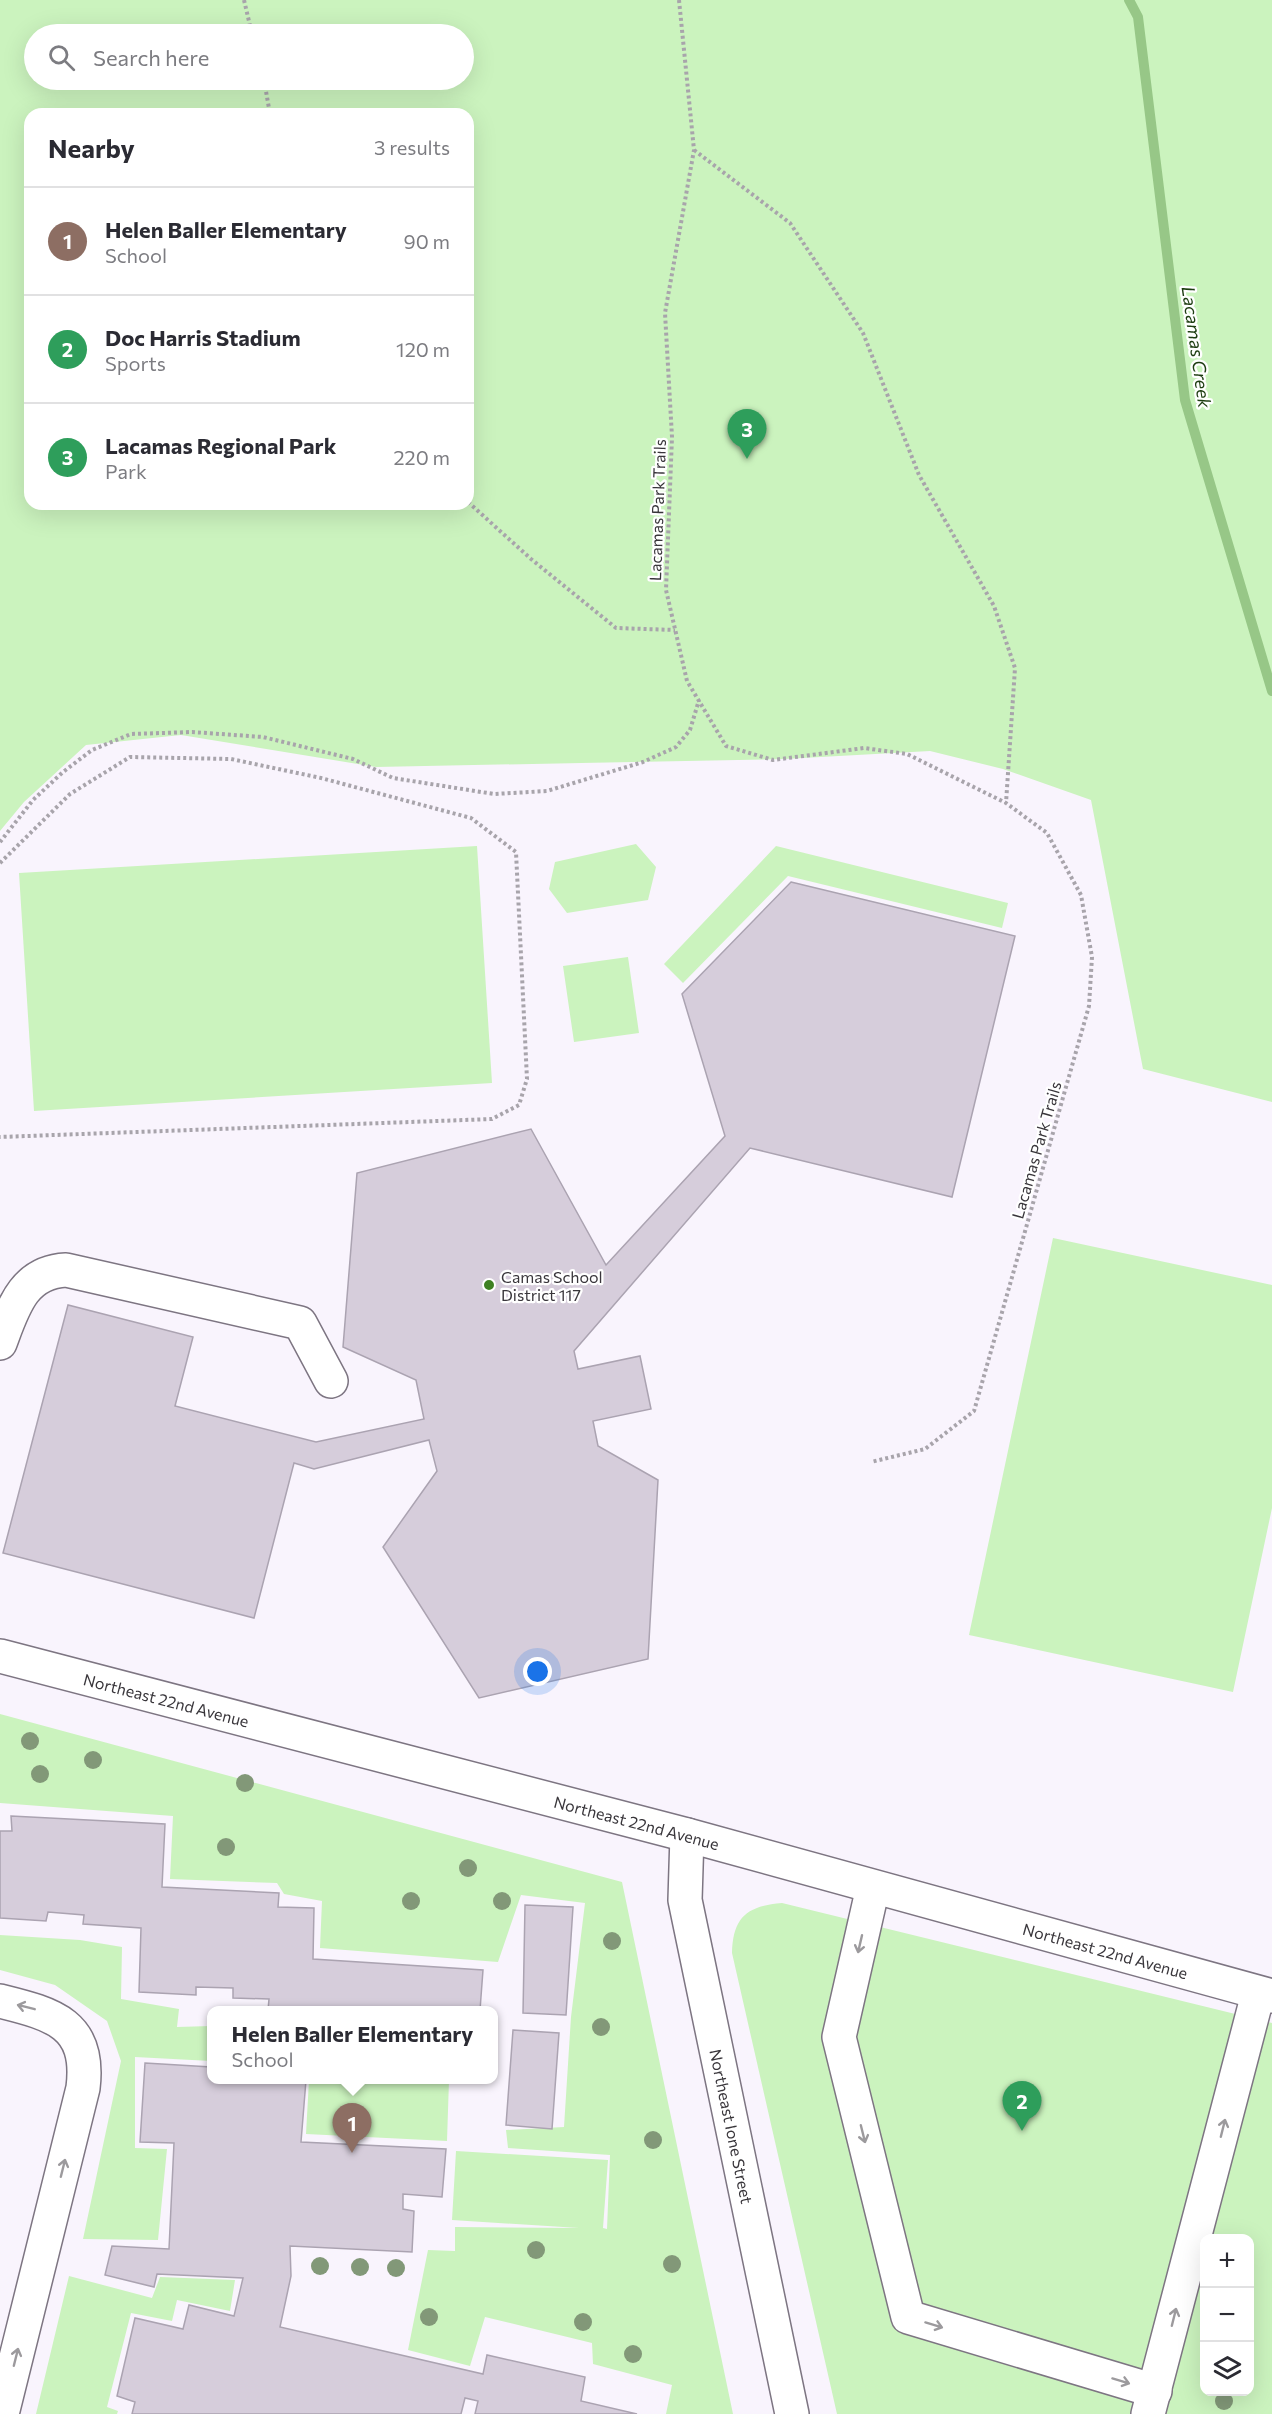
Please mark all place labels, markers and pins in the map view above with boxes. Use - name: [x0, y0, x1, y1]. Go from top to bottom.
- pin: 3: [728, 410, 766, 459]
- place label: Camas School District 117: [501, 1267, 603, 1304]
- marker: Camas School District 117: [482, 1278, 496, 1292]
- pin: 2: [1002, 2082, 1042, 2131]
- pin: 1: [332, 2104, 372, 2153]

